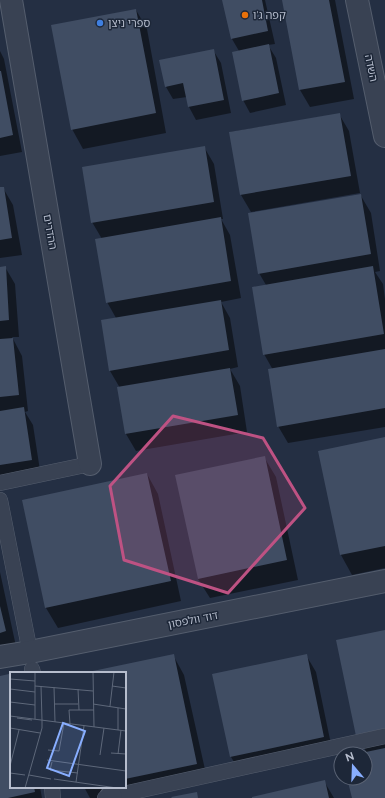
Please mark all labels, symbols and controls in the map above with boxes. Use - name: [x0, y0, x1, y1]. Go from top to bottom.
- place label: קפה ג'ו: [253, 9, 286, 22]
- marker: קפה ג'ו: [240, 10, 250, 20]
- place label: ספרי ניצן: [108, 17, 150, 30]
- marker: ספרי ניצן: [95, 18, 105, 28]
- street label: השדה: [362, 53, 380, 83]
- street label: ההדרים: [41, 213, 60, 251]
- street label: דוד וולפסון: [167, 609, 219, 631]
- inset map: [10, 672, 126, 788]
- north arrow: [333, 746, 373, 786]
- text: N: [344, 750, 356, 765]

